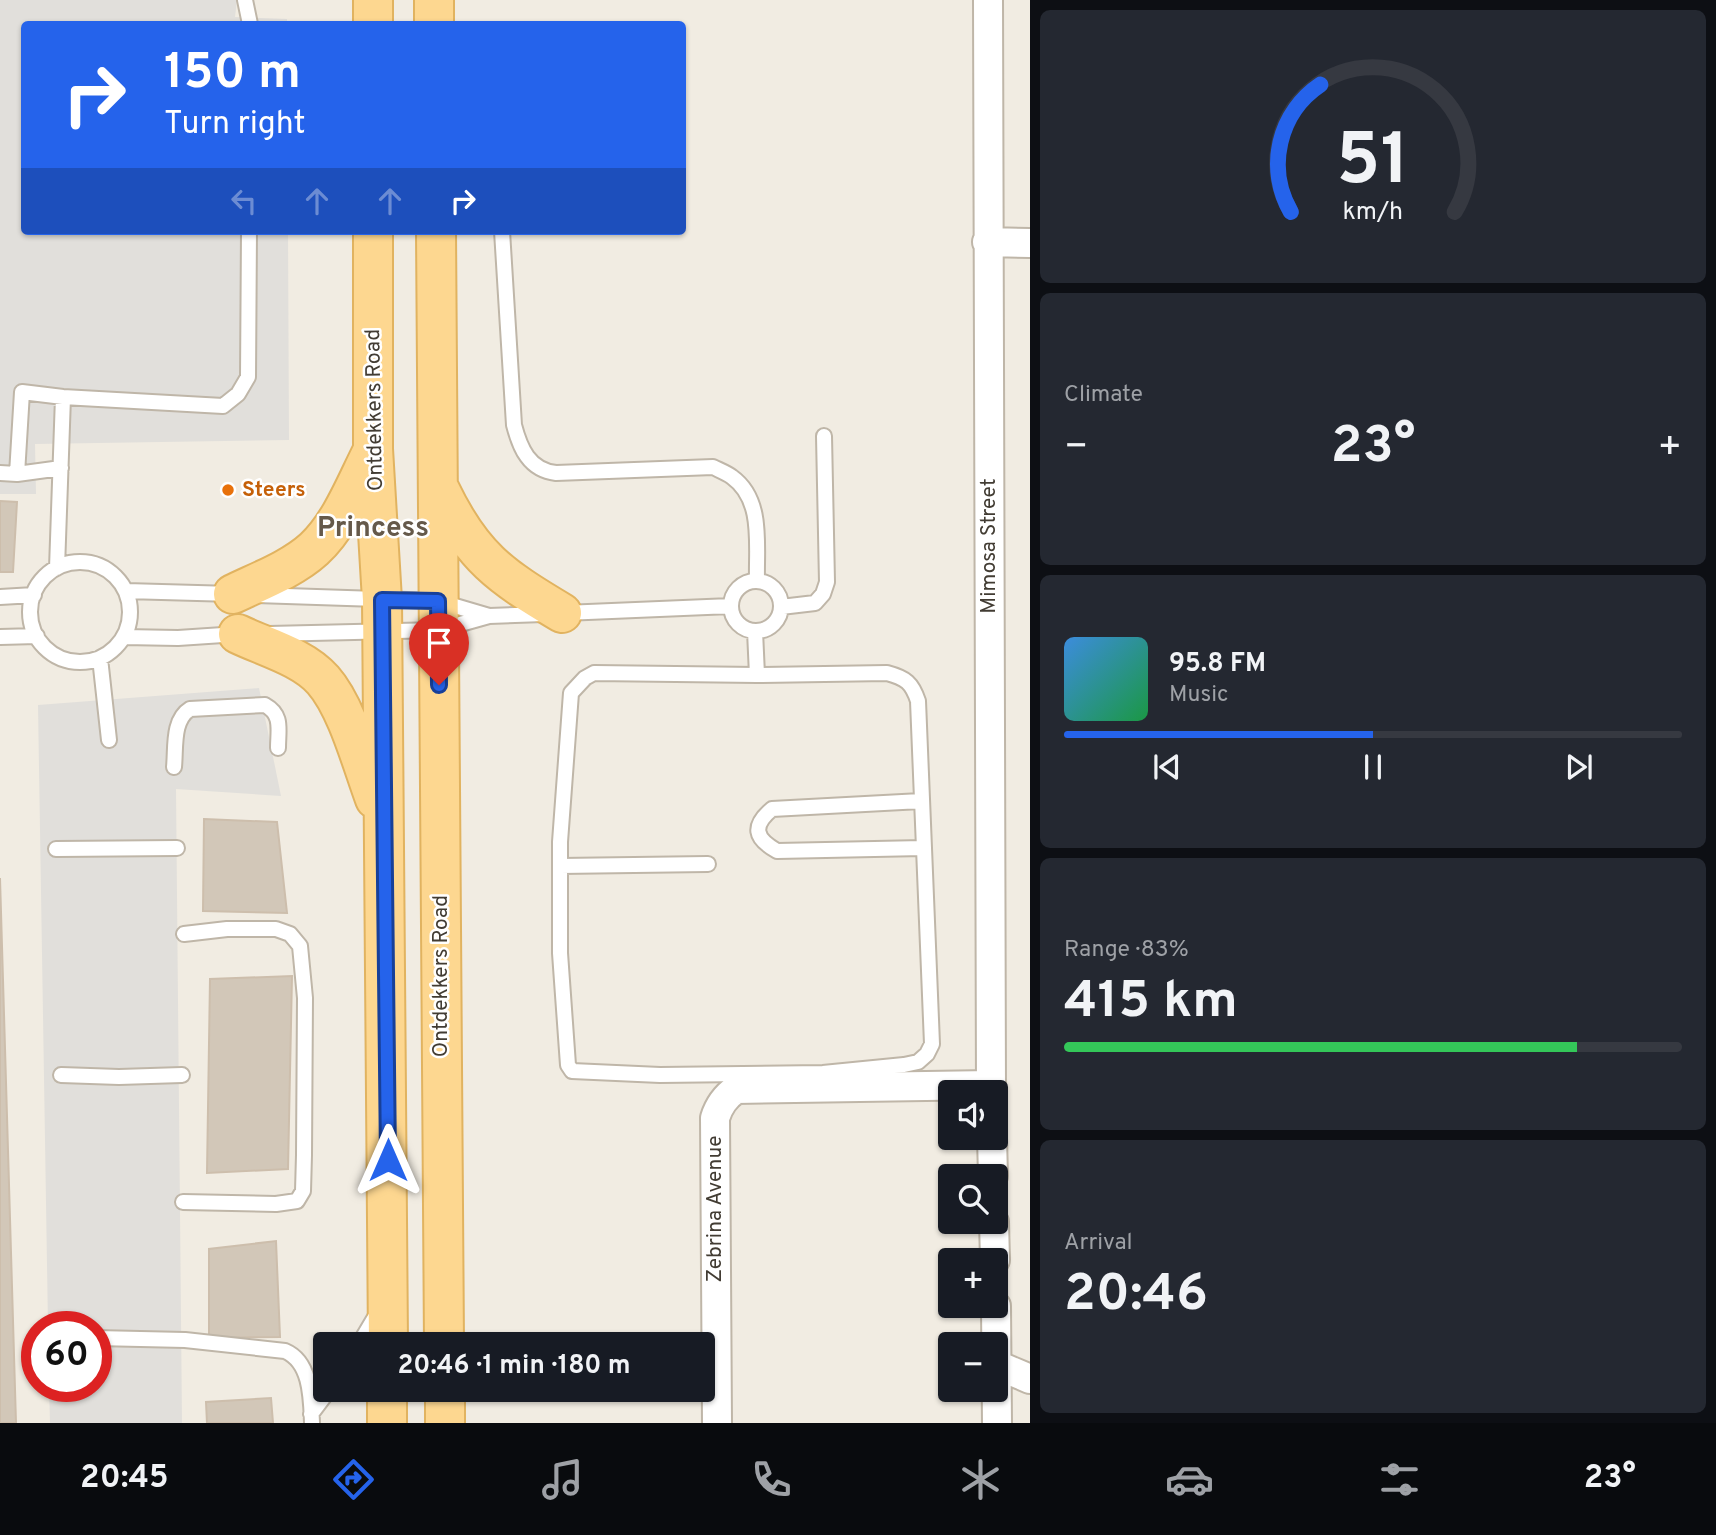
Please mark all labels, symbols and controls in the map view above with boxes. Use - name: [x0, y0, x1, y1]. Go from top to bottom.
- text: 150 m: [164, 44, 301, 106]
- icon: right: [49, 49, 140, 140]
- text: Turn right: [164, 105, 306, 145]
- text: 51: [1336, 119, 1410, 211]
- icon: left: [225, 182, 263, 220]
- icon: ahead: [298, 182, 336, 220]
- icon: ahead: [371, 182, 409, 220]
- icon: right: [444, 182, 482, 220]
- text: km/h: [1343, 197, 1403, 229]
- street label: Ontdekkers Road: [360, 329, 390, 491]
- text: Climate: [1064, 381, 1143, 410]
- text: 23°: [1331, 415, 1415, 481]
- text: −: [1064, 424, 1089, 473]
- text: +: [1657, 424, 1682, 473]
- place label: Steers: [242, 477, 306, 504]
- street label: Mimosa Street: [976, 478, 1003, 614]
- marker: Steers: [220, 482, 236, 498]
- district label: Princess: [317, 511, 429, 547]
- pin: [409, 613, 469, 685]
- icon: arrive: [420, 624, 458, 662]
- text: 95.8 FM: [1169, 648, 1266, 681]
- text: Music: [1169, 681, 1229, 710]
- icon: previous: [1148, 748, 1186, 786]
- icon: pause: [1354, 748, 1392, 786]
- icon: next: [1560, 748, 1598, 786]
- street label: Ontdekkers Road: [428, 895, 455, 1057]
- text: Range · 83%: [1064, 936, 1189, 965]
- text: 415 km: [1064, 970, 1238, 1036]
- map controls: [938, 1080, 1008, 1402]
- button: sound: [938, 1080, 1008, 1150]
- position arrow: [351, 1123, 425, 1197]
- street label: Zebrina Avenue: [702, 1136, 729, 1282]
- button: search: [938, 1164, 1008, 1234]
- text: Arrival: [1064, 1229, 1133, 1258]
- button: +: [938, 1248, 1008, 1318]
- text: 20:46: [1064, 1263, 1208, 1329]
- speed limit sign: 60: [21, 1311, 112, 1402]
- button: −: [938, 1332, 1008, 1402]
- text: 20:46 · 1 min · 180 m: [397, 1350, 631, 1383]
- icon: directions: [329, 1455, 378, 1504]
- icon: music: [538, 1455, 587, 1504]
- icon: phone: [747, 1455, 796, 1504]
- icon: climate: [956, 1455, 1005, 1504]
- icon: car: [1165, 1455, 1214, 1504]
- icon: filters: [1375, 1455, 1424, 1504]
- text: 20:45: [80, 1459, 169, 1499]
- text: 23°: [1584, 1459, 1636, 1499]

